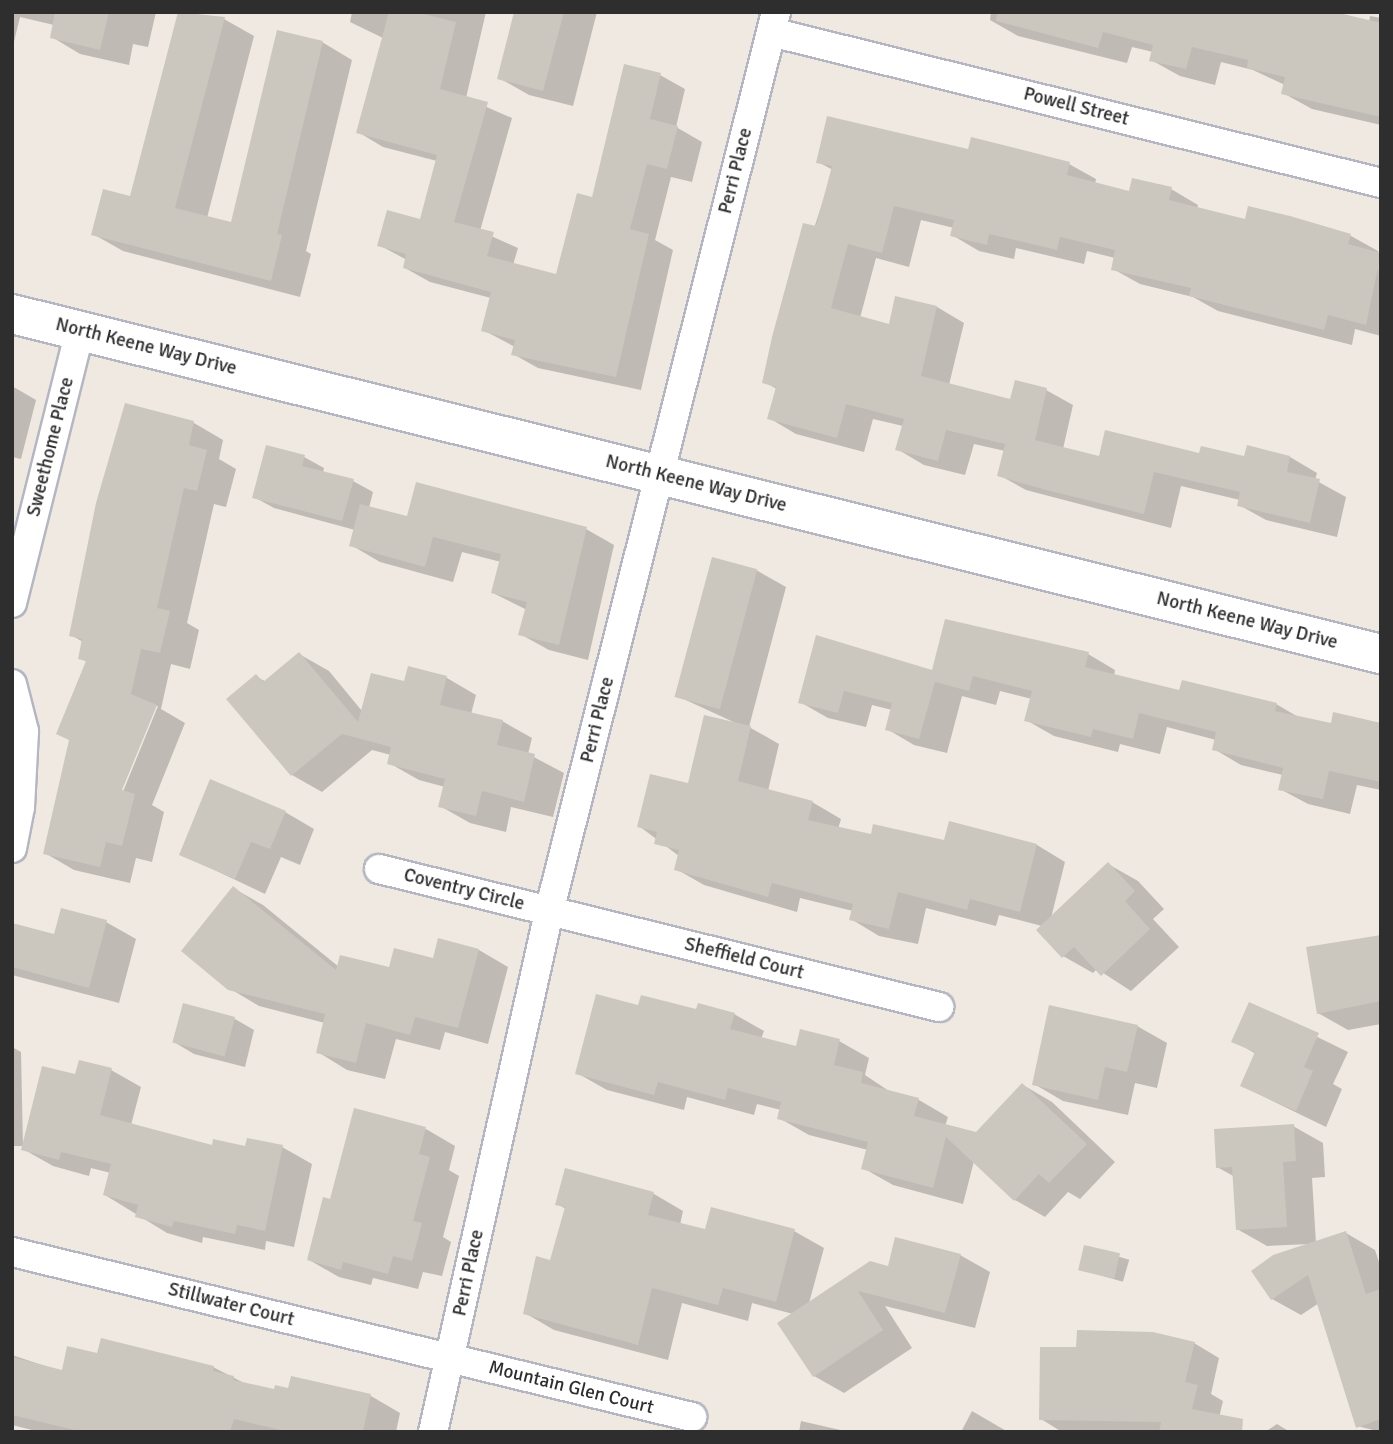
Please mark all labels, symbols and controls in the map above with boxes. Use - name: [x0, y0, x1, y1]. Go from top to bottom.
- street label: Powell Street: [1021, 83, 1131, 131]
- street label: Perri Place: [714, 126, 758, 216]
- street label: North Keene Way Drive: [53, 313, 239, 381]
- street label: Sweethome Place: [23, 375, 79, 519]
- street label: North Keene Way Drive: [603, 450, 789, 518]
- street label: North Keene Way Drive: [1154, 587, 1340, 655]
- street label: Perri Place: [576, 675, 620, 765]
- street label: Coventry Circle: [401, 864, 527, 916]
- street label: Sheffield Court: [682, 933, 806, 985]
- street label: Perri Place: [449, 1228, 489, 1318]
- street label: Stillwater Court: [166, 1278, 296, 1332]
- street label: Mountain Glen Court: [486, 1356, 656, 1420]

